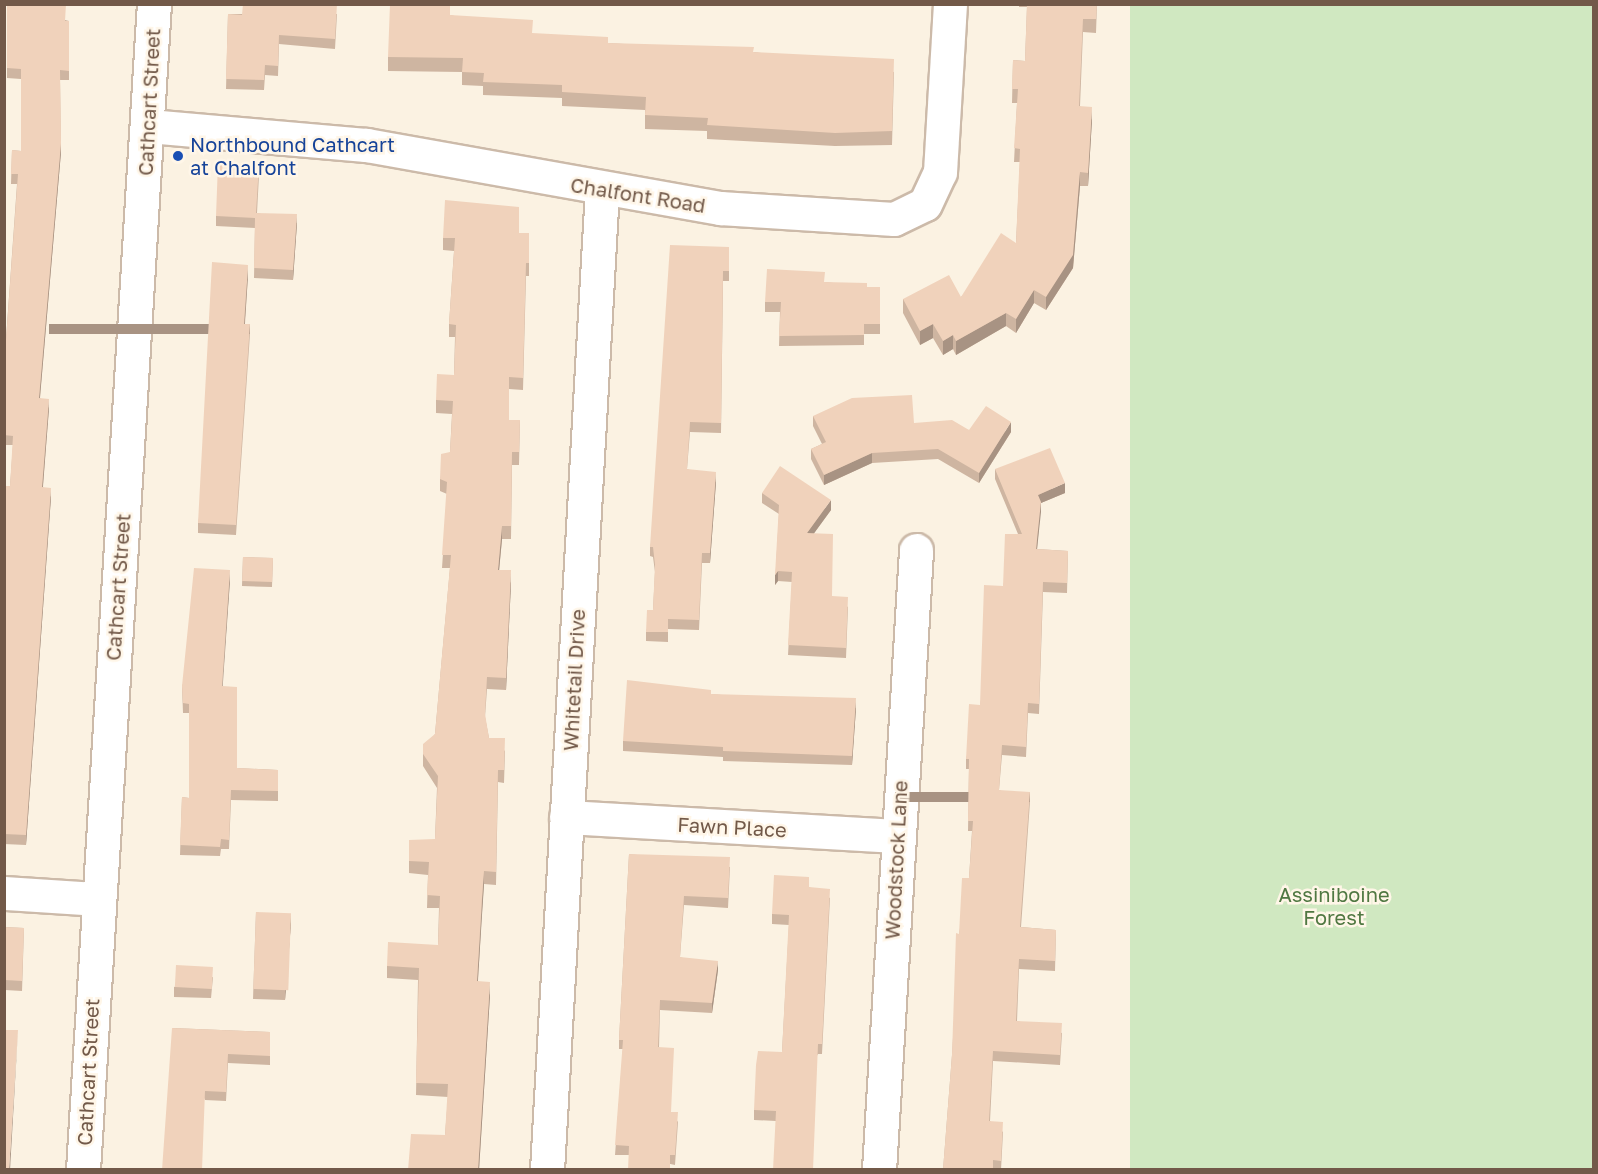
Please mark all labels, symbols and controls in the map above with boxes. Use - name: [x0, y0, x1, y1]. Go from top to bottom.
- street label: Cathcart Street: [133, 28, 165, 176]
- place label: Northbound Cathcart at Chalfont: [190, 132, 395, 179]
- marker: Northbound Cathcart at Chalfont: [171, 149, 185, 163]
- street label: Chalfont Road: [569, 172, 707, 218]
- street label: Cathcart Street: [101, 513, 135, 661]
- street label: Whitetail Drive: [558, 608, 590, 752]
- street label: Woodstock Lane: [880, 780, 912, 940]
- street label: Fawn Place: [677, 812, 787, 842]
- park label: Assiniboine Forest: [1278, 882, 1390, 929]
- street label: Cathcart Street: [72, 998, 104, 1146]

